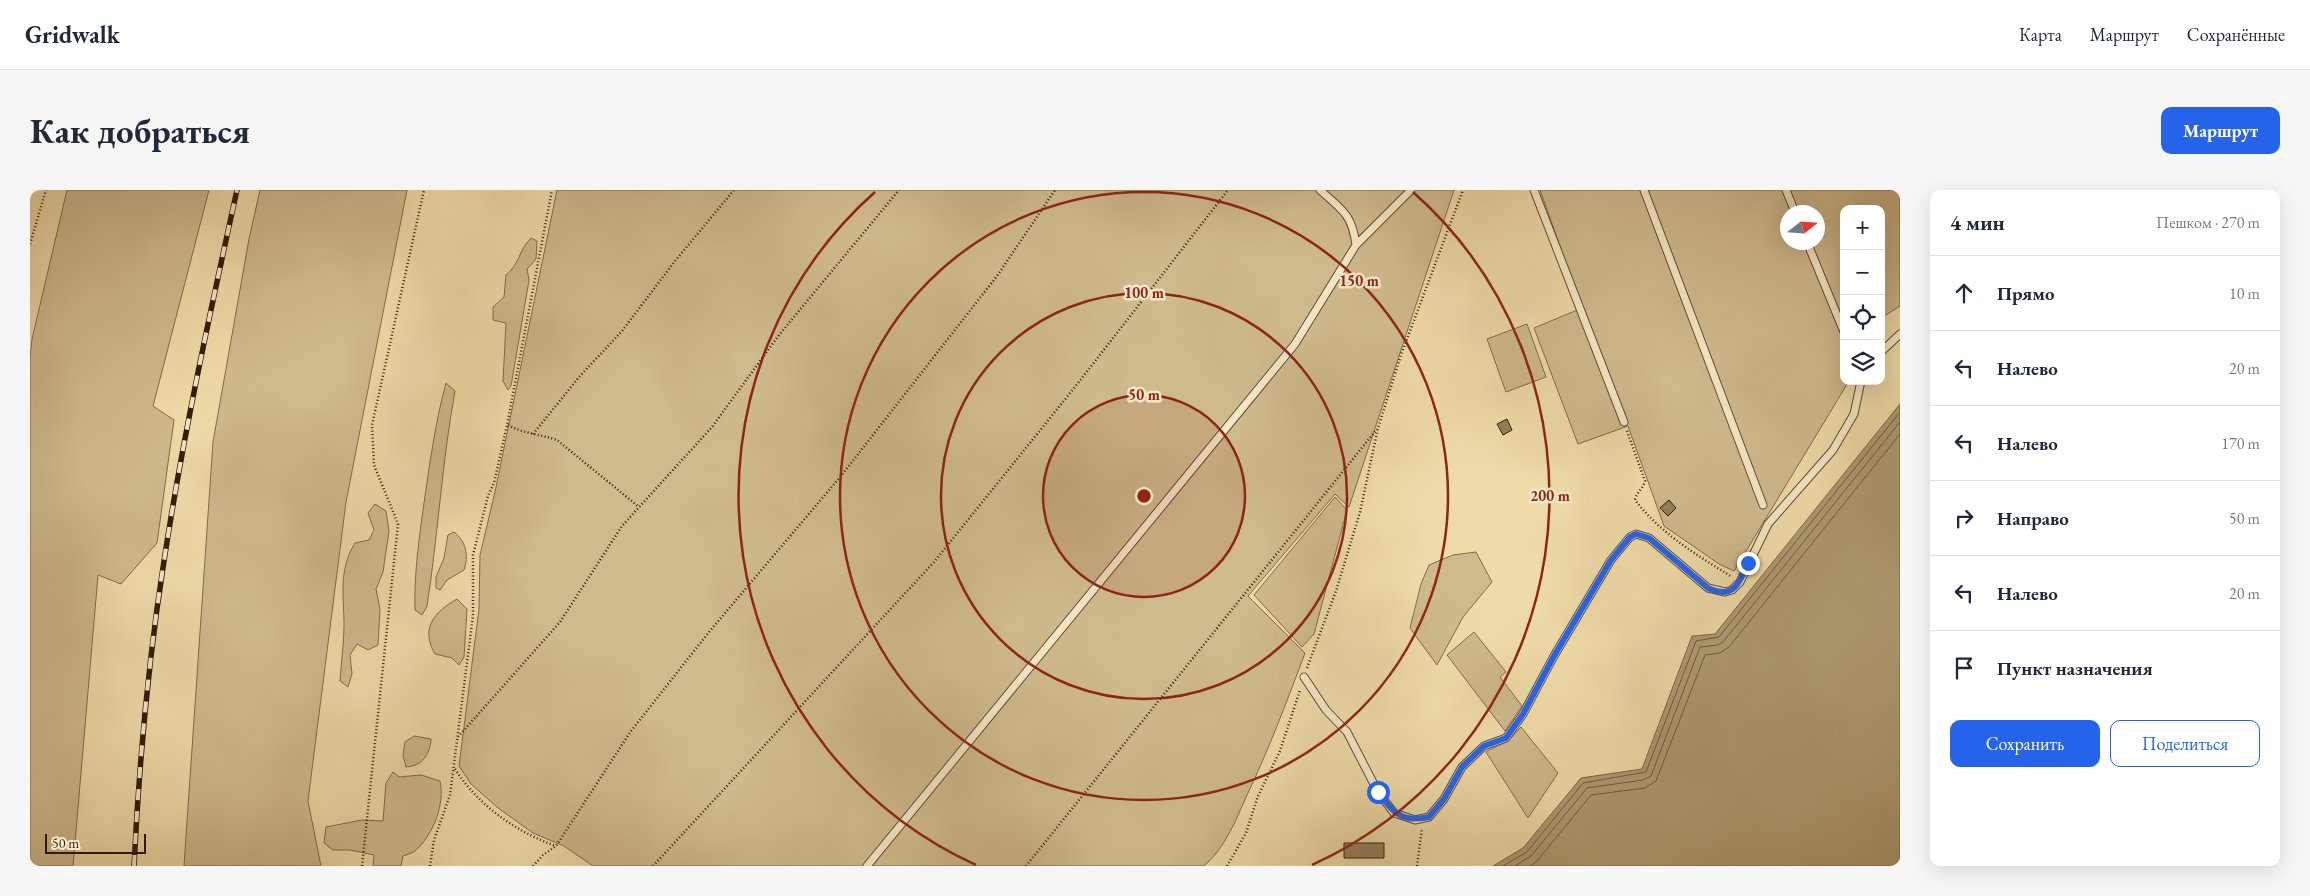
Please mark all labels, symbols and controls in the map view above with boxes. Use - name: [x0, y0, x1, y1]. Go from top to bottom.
- text: Gridwalk: [25, 19, 120, 50]
- text: Карта: [2019, 23, 2062, 46]
- text: Маршрут: [2090, 23, 2159, 46]
- text: Сохранённые: [2187, 23, 2285, 46]
- button: Маршрут: [2161, 107, 2280, 154]
- text: Как добраться: [30, 108, 250, 153]
- north arrow: [1780, 205, 1825, 250]
- map controls: [1840, 205, 1885, 385]
- button: +: [1840, 205, 1885, 250]
- text: 4 мин: [1950, 209, 2005, 236]
- text: Пешком · 270 m: [2156, 212, 2260, 233]
- button: −: [1840, 250, 1885, 295]
- text: 150 m: [1339, 271, 1379, 290]
- icon: ahead: [1950, 279, 1978, 307]
- text: Прямо: [1997, 281, 2055, 306]
- text: 100 m: [1124, 283, 1164, 302]
- text: 10 m: [2229, 283, 2260, 304]
- button: locate: [1840, 295, 1885, 340]
- button: layers: [1840, 340, 1885, 385]
- icon: left: [1950, 354, 1978, 382]
- text: Налево: [1997, 356, 2058, 381]
- text: 20 m: [2229, 358, 2260, 379]
- text: 50 m: [1128, 385, 1160, 404]
- icon: left: [1950, 429, 1978, 457]
- text: Налево: [1997, 431, 2058, 456]
- text: 170 m: [2221, 433, 2260, 454]
- text: 200 m: [1530, 486, 1570, 505]
- centre of rings: [1135, 487, 1153, 505]
- icon: right: [1950, 504, 1978, 532]
- text: Направо: [1997, 506, 2069, 531]
- text: 50 m: [2229, 508, 2260, 529]
- route end: [1737, 552, 1760, 575]
- icon: left: [1950, 579, 1978, 607]
- text: Налево: [1997, 581, 2058, 606]
- text: 20 m: [2229, 583, 2260, 604]
- icon: arrive: [1950, 654, 1978, 682]
- text: Пункт назначения: [1997, 656, 2153, 681]
- button: Сохранить: [1950, 720, 2100, 767]
- button: Поделиться: [2110, 720, 2260, 767]
- route start: [1367, 781, 1390, 804]
- scale bar: [45, 831, 146, 854]
- text: 50 m: [52, 834, 79, 852]

